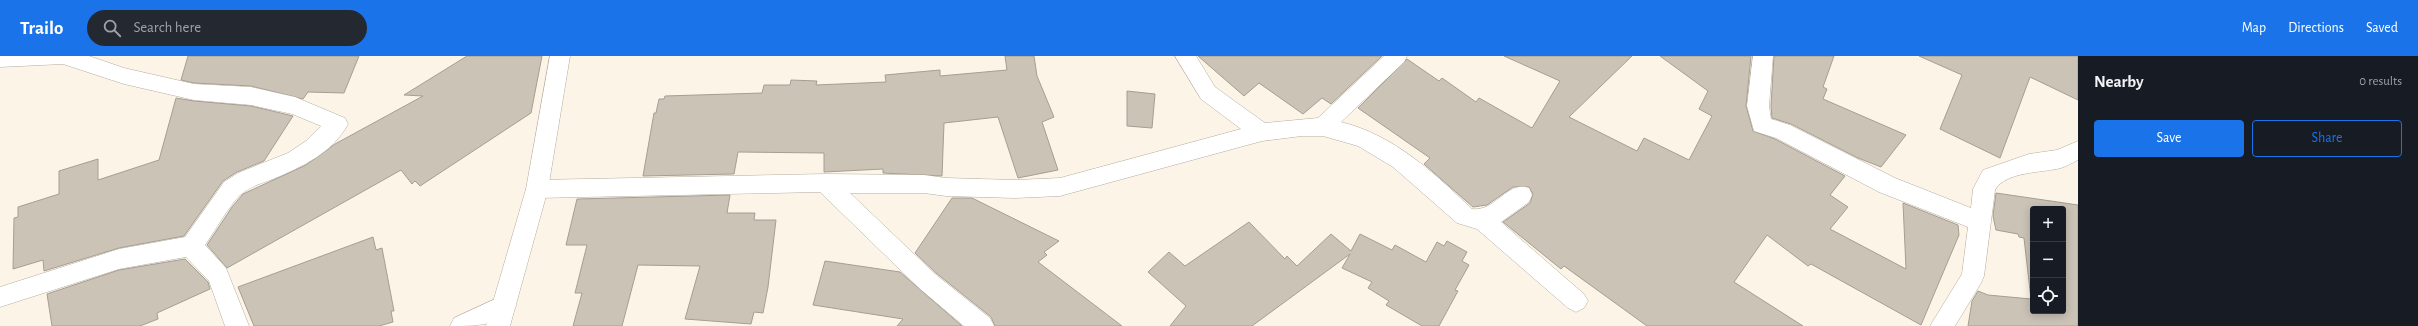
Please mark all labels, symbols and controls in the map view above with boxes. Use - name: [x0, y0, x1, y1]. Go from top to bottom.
- search box: [87, 10, 367, 46]
- icon: search: [101, 17, 123, 39]
- text: Trailo: [20, 19, 63, 38]
- text: Search here: [133, 20, 201, 35]
- text: Map: [2242, 21, 2266, 35]
- text: Directions: [2288, 21, 2344, 35]
- text: Saved: [2366, 21, 2398, 35]
- text: Nearby: [2094, 73, 2144, 90]
- text: 0 results: [2359, 75, 2402, 88]
- button: Save: [2094, 120, 2244, 157]
- button: Share: [2252, 120, 2402, 157]
- map controls: [2030, 206, 2066, 314]
- button: +: [2030, 206, 2066, 242]
- button: −: [2030, 242, 2066, 278]
- button: locate: [2030, 278, 2066, 314]

